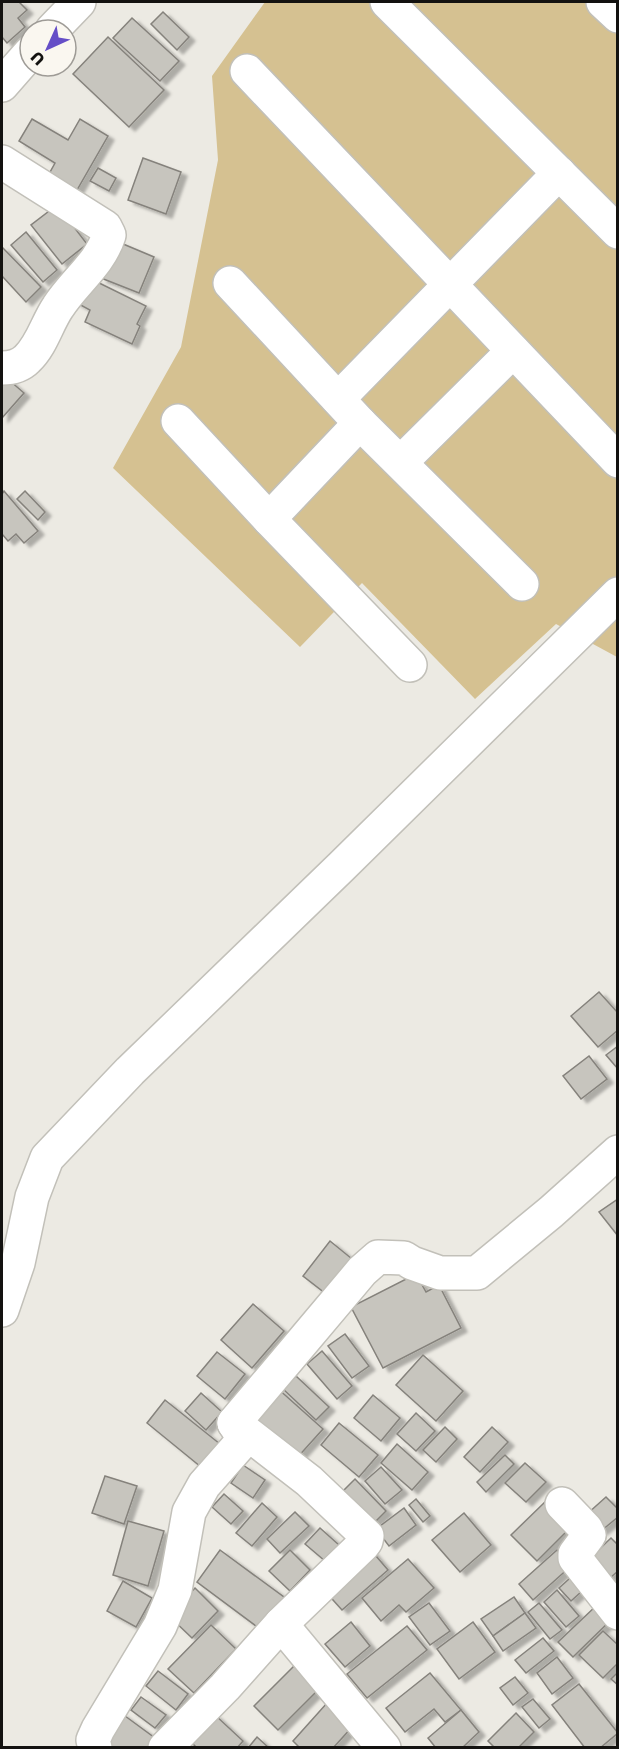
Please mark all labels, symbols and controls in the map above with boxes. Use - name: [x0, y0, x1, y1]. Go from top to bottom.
- north arrow: [18, 18, 78, 78]
- text: U: [26, 47, 49, 70]

